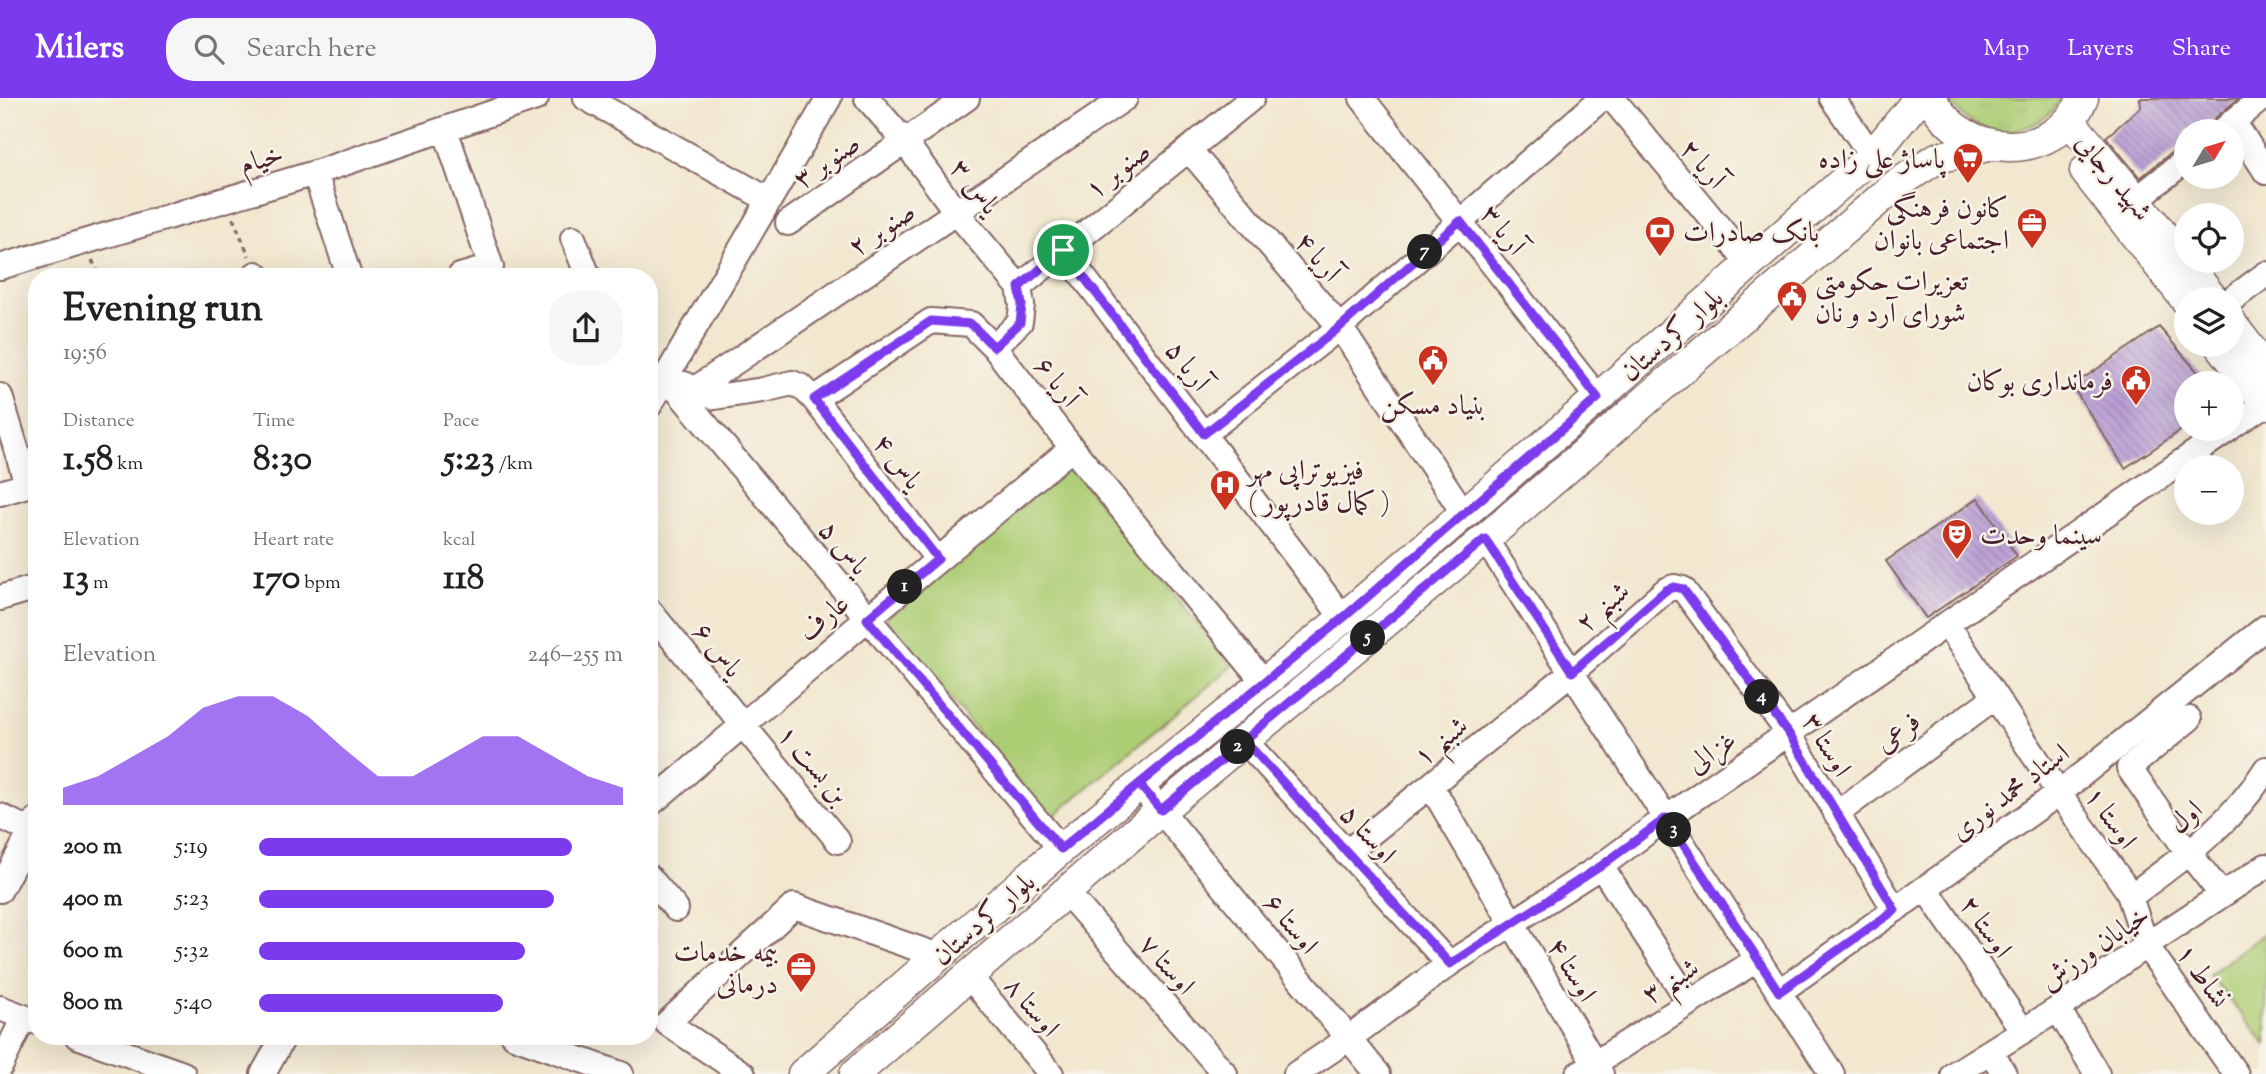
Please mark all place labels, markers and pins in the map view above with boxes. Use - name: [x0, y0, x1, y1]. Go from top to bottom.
- place label: پاساژ علی زاده: [1818, 141, 1947, 181]
- supermarket icon: پاساژ علی زاده: [1951, 141, 1985, 185]
- place label: کانون فرهنگی اجتماعی بانوان: [1874, 190, 2009, 262]
- office icon: کانون فرهنگی اجتماعی بانوان: [2015, 206, 2049, 250]
- bank icon: بانک صادرات: [1643, 214, 1677, 258]
- place label: بانک صادرات: [1683, 214, 1819, 254]
- pin: [1033, 220, 1093, 280]
- pin: 7: [1408, 234, 1442, 270]
- place label: تعزیرات حکومتی شورای آرد و نان: [1815, 263, 1969, 335]
- public building icon: تعزیرات حکومتی شورای آرد و نان: [1775, 279, 1809, 323]
- public building icon: بنیاد مسکن: [1416, 343, 1450, 387]
- place label: فرمانداری بوکان: [1966, 363, 2113, 403]
- public building icon: فرمانداری بوکان: [2119, 363, 2153, 407]
- place label: بنیاد مسکن: [1380, 387, 1486, 427]
- place label: فیزیوتراپی مهر ( کمال قادرپور ): [1245, 452, 1390, 524]
- hospital icon: فیزیوتراپی مهر ( کمال قادرپور ): [1208, 468, 1242, 512]
- theatre icon: سینما وحدت: [1940, 517, 1974, 561]
- place label: سینما وحدت: [1980, 517, 2102, 557]
- pin: 1: [888, 570, 922, 604]
- pin: 5: [1350, 620, 1386, 656]
- pin: 4: [1744, 680, 1780, 714]
- pin: 2: [1220, 730, 1256, 764]
- pin: 3: [1656, 812, 1692, 848]
- place label: بیمه خدمات درمانی: [674, 934, 778, 1006]
- office icon: بیمه خدمات درمانی: [784, 950, 818, 994]

